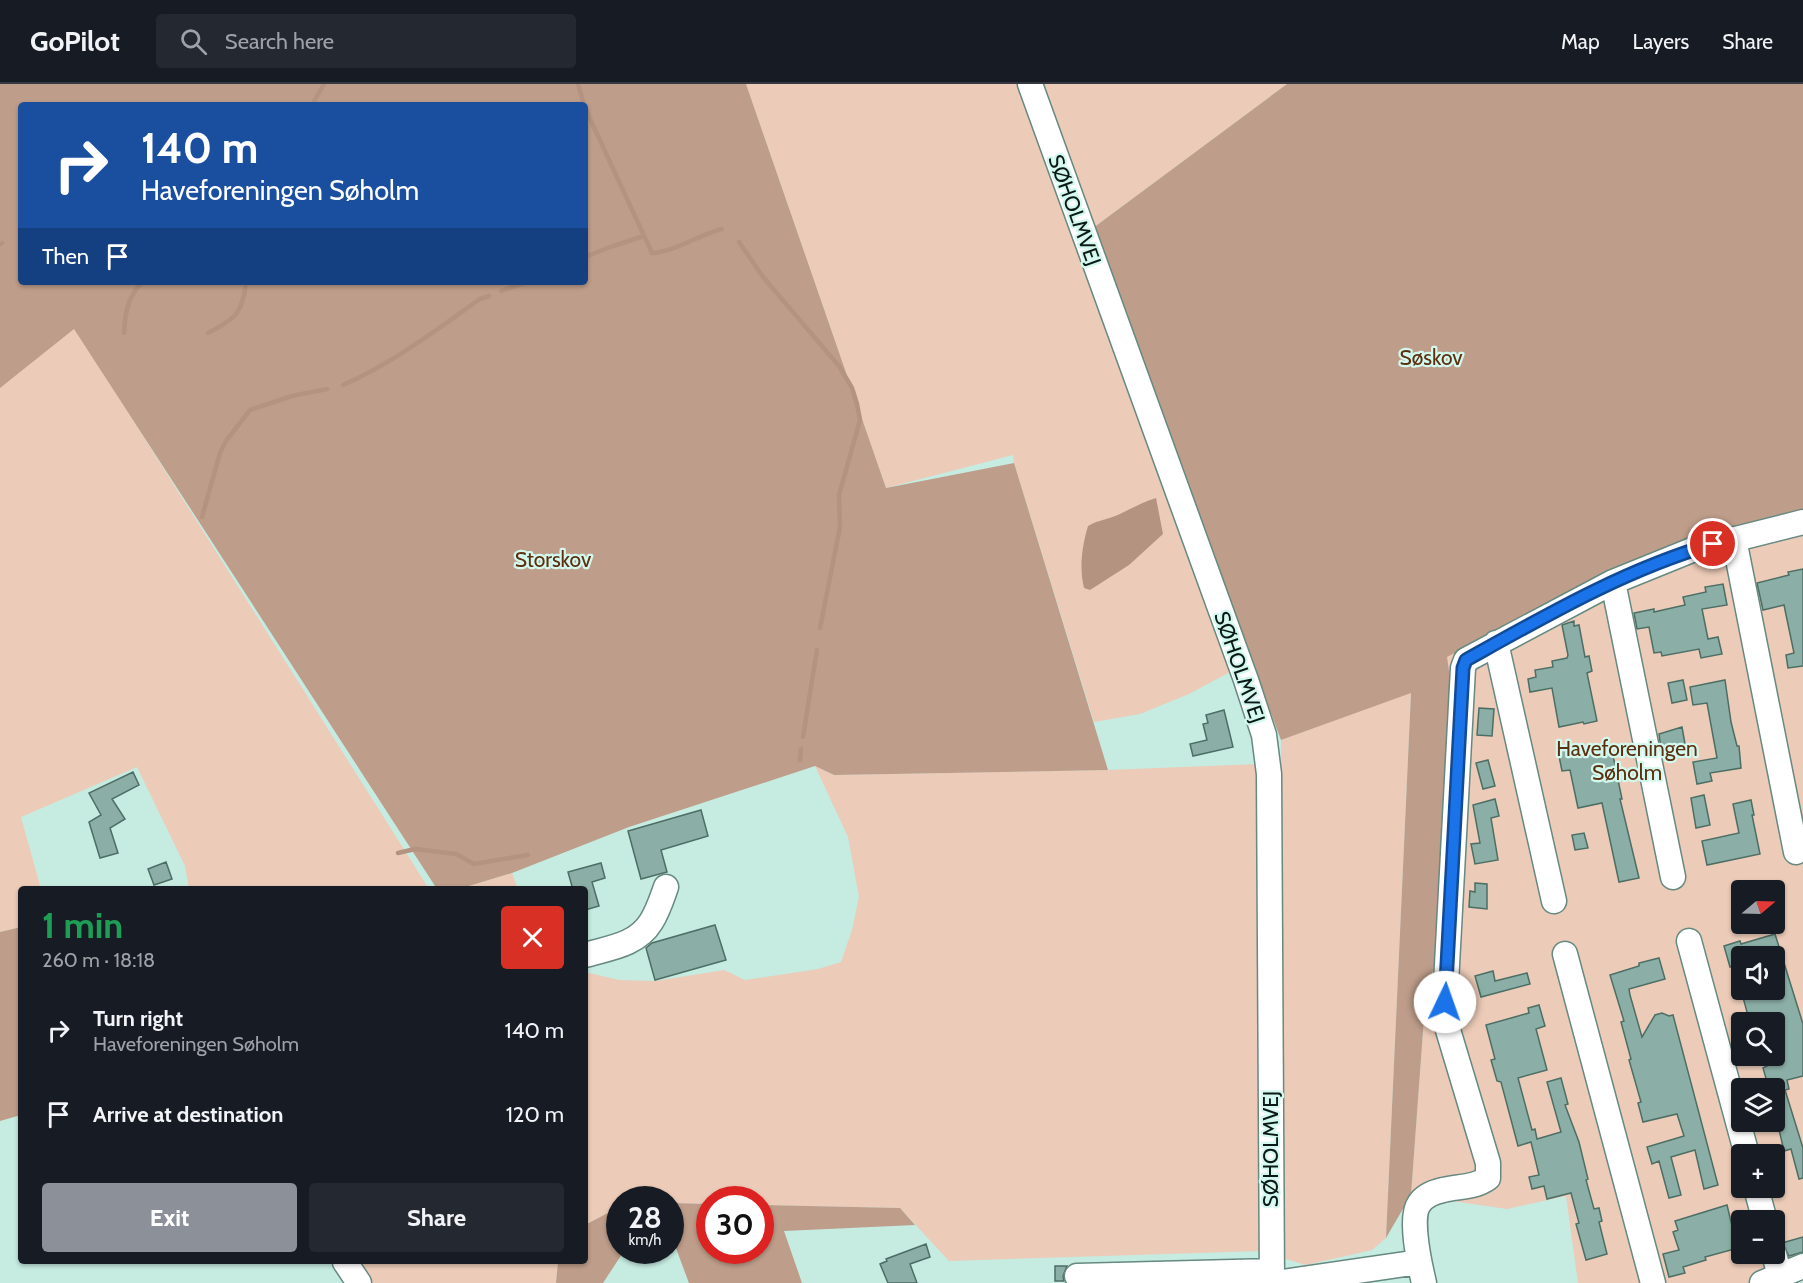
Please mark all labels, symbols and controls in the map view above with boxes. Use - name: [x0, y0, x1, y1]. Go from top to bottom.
- search box: [156, 14, 576, 68]
- text: GoPilot: [30, 24, 120, 58]
- icon: search: [177, 25, 210, 58]
- text: Search here: [225, 28, 334, 55]
- text: Map: [1561, 29, 1600, 54]
- text: Layers: [1633, 29, 1689, 54]
- text: Share: [1722, 29, 1773, 54]
- text: 140 m: [141, 122, 258, 174]
- icon: right: [42, 126, 120, 204]
- street label: SØHOLMVEJ: [1043, 151, 1107, 269]
- text: Haveforeningen Søholm: [141, 174, 419, 207]
- icon: arrive: [101, 240, 134, 273]
- text: Then: [42, 243, 89, 270]
- park label: Søskov: [1399, 345, 1463, 370]
- pin: [1687, 518, 1738, 569]
- icon: arrive: [1696, 527, 1729, 560]
- park label: Storskov: [515, 547, 592, 572]
- street label: SØHOLMVEJ: [1209, 608, 1271, 726]
- park label: Haveforeningen Søholm: [1556, 736, 1698, 785]
- north arrow: [1731, 880, 1785, 934]
- map controls: [1731, 880, 1785, 1264]
- text: 1 min: [42, 903, 123, 947]
- button: close: [501, 906, 564, 969]
- button: sound: [1731, 946, 1785, 1000]
- text: 260 m · 18:18: [42, 948, 155, 972]
- position arrow: [1413, 970, 1477, 1034]
- text: Turn right: [93, 1005, 183, 1032]
- button: search: [1731, 1012, 1785, 1066]
- icon: right: [42, 1014, 75, 1047]
- text: 140 m: [505, 1017, 564, 1044]
- text: Haveforeningen Søholm: [93, 1032, 299, 1056]
- button: layers: [1731, 1078, 1785, 1132]
- street label: SØHOLMVEJ: [1258, 1091, 1283, 1207]
- icon: arrive: [42, 1098, 75, 1131]
- text: Arrive at destination: [93, 1101, 283, 1128]
- text: 120 m: [506, 1101, 564, 1128]
- button: +: [1731, 1144, 1785, 1198]
- button: Exit: [42, 1183, 297, 1252]
- button: Share: [309, 1183, 564, 1252]
- speed limit sign: 30: [696, 1186, 774, 1264]
- text: 28: [628, 1199, 662, 1236]
- button: −: [1731, 1210, 1785, 1264]
- text: km/h: [629, 1231, 661, 1249]

